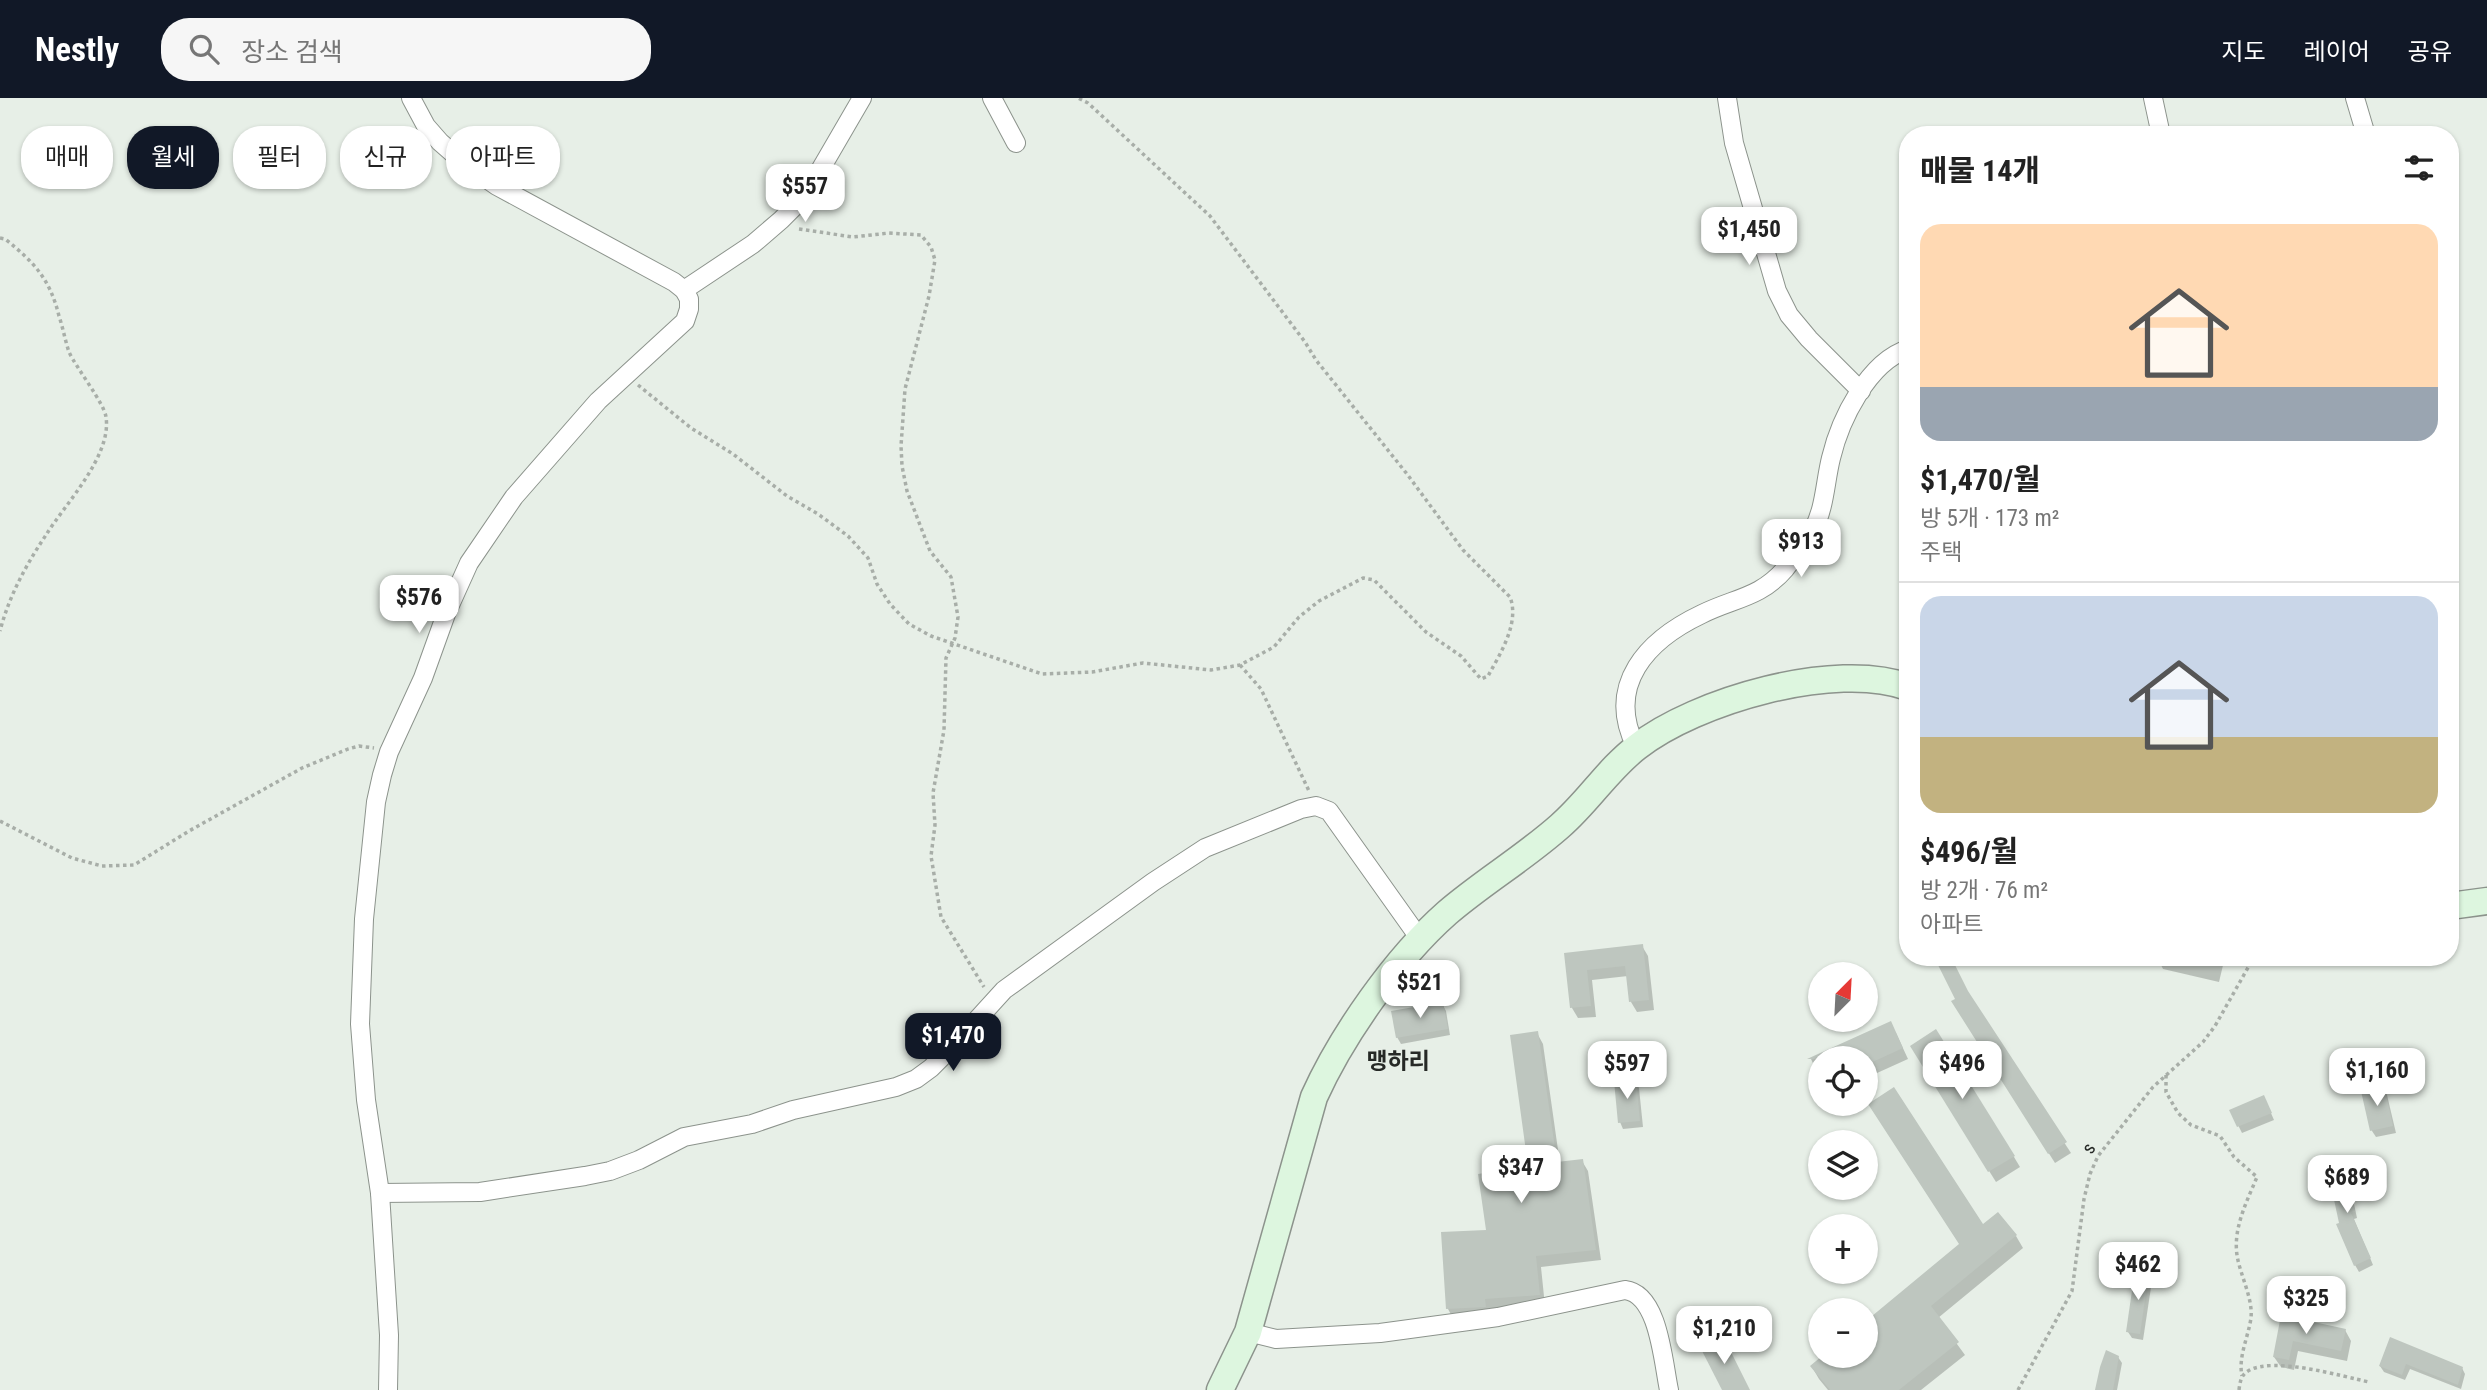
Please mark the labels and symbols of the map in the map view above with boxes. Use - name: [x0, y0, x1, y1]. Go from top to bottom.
- pin: $557: [764, 164, 846, 224]
- pin: $1,450: [1692, 208, 1806, 267]
- pin: $913: [1760, 519, 1842, 579]
- pin: $576: [378, 575, 460, 635]
- pin: $521: [1379, 960, 1461, 1020]
- north arrow: [1808, 962, 1878, 1032]
- pin: $1,470: [896, 1014, 1010, 1073]
- pin: $597: [1586, 1042, 1668, 1101]
- pin: $496: [1921, 1042, 2003, 1101]
- district label: 맹하리: [1366, 1048, 1430, 1075]
- pin: $1,160: [2320, 1048, 2434, 1108]
- street label: s: [2076, 1139, 2101, 1158]
- pin: $347: [1480, 1146, 1562, 1205]
- pin: $689: [2306, 1156, 2388, 1215]
- pin: $462: [2097, 1242, 2179, 1302]
- pin: $325: [2265, 1276, 2347, 1336]
- pin: $1,210: [1667, 1306, 1781, 1366]

